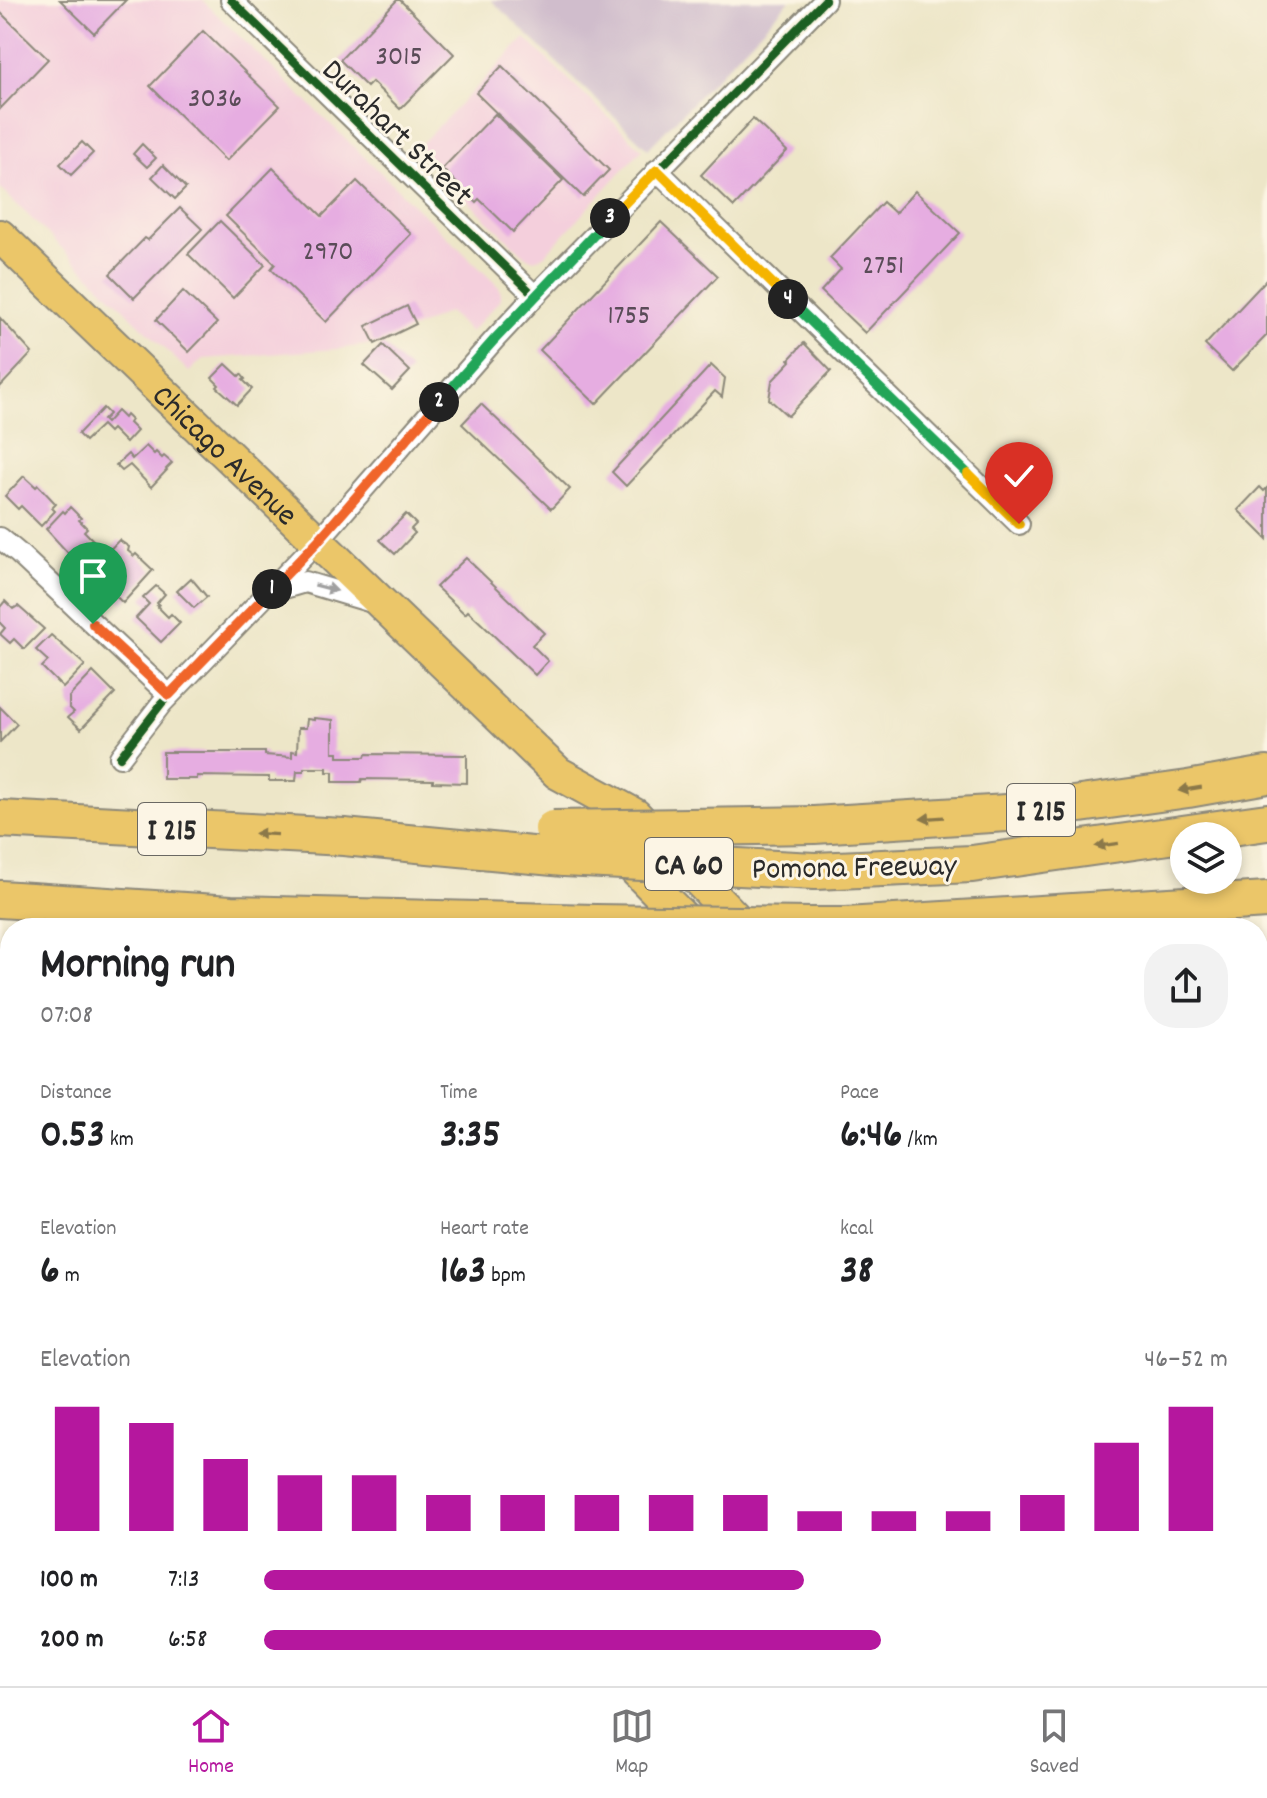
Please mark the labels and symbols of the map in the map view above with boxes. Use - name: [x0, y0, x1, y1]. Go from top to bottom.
- house number: 3015: [376, 39, 422, 79]
- street label: Durahart Street: [309, 50, 482, 219]
- house number: 3036: [188, 81, 242, 121]
- pin: 3: [590, 198, 630, 238]
- house number: 2970: [302, 234, 354, 274]
- house number: 2751: [862, 248, 904, 288]
- pin: 4: [768, 279, 808, 319]
- house number: 1755: [608, 298, 650, 338]
- street label: Chicago Avenue: [139, 376, 306, 539]
- pin: 2: [419, 382, 459, 422]
- pin: [985, 442, 1053, 524]
- pin: [59, 542, 127, 624]
- pin: 1: [252, 569, 292, 609]
- one-way arrow: [315, 582, 339, 595]
- one-way arrow: [1177, 783, 1202, 795]
- road number: I 215: [1007, 784, 1075, 836]
- road number: I 215: [138, 803, 206, 855]
- one-way arrow: [919, 812, 944, 825]
- one-way arrow: [253, 827, 278, 840]
- road number: CA 60: [645, 838, 733, 890]
- one-way arrow: [1094, 839, 1119, 852]
- street label: Pomona Freeway: [751, 845, 958, 895]

